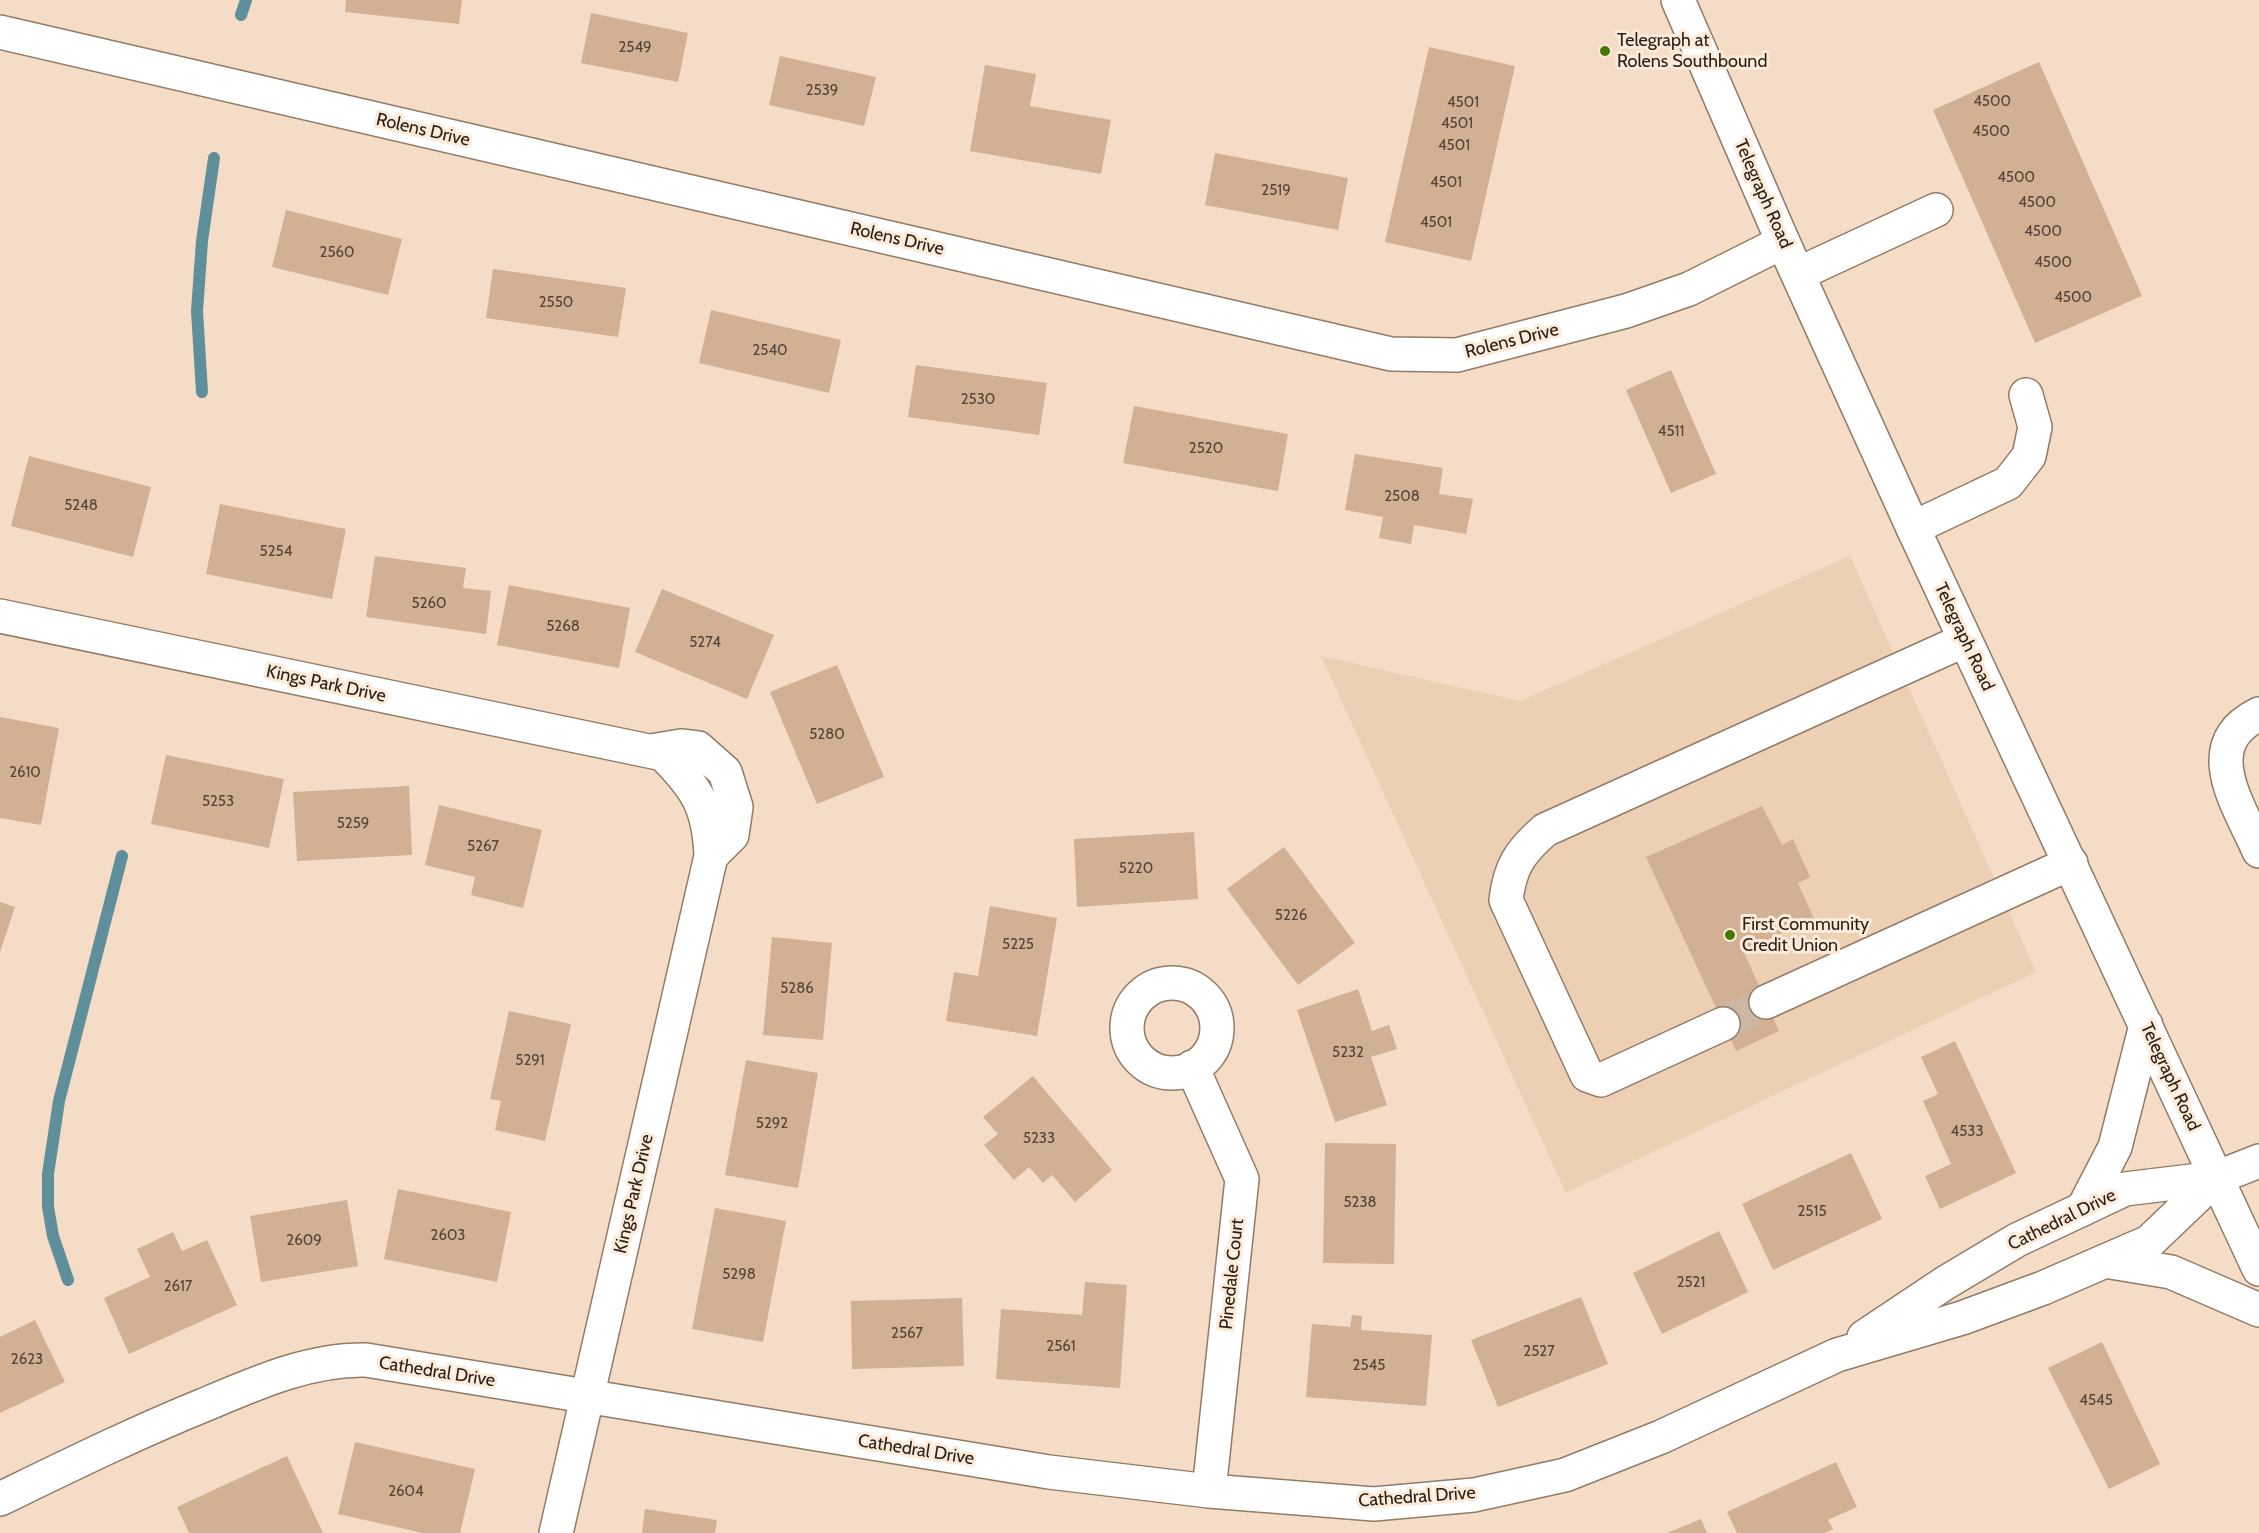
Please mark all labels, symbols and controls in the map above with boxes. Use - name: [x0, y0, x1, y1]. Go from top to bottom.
- place label: Telegraph at Rolens Southbound: [1617, 30, 1767, 72]
- house number: 2549: [618, 39, 652, 57]
- marker: Telegraph at Rolens Southbound: [1598, 44, 1612, 58]
- house number: 2539: [806, 82, 838, 100]
- house number: 4500: [1973, 93, 2011, 111]
- house number: 4501: [1447, 94, 1479, 112]
- street label: Rolens Drive: [374, 109, 472, 151]
- house number: 4501: [1441, 115, 1473, 133]
- house number: 4500: [1972, 123, 2010, 141]
- street label: Telegraph Road: [1729, 136, 1797, 252]
- house number: 4501: [1438, 137, 1470, 155]
- house number: 4500: [1997, 169, 2035, 187]
- house number: 4501: [1430, 174, 1462, 192]
- house number: 2519: [1261, 182, 1291, 200]
- house number: 4500: [2018, 194, 2056, 212]
- house number: 4501: [1420, 214, 1452, 232]
- street label: Rolens Drive: [848, 218, 946, 260]
- house number: 4500: [2024, 223, 2062, 241]
- house number: 2560: [320, 244, 354, 262]
- house number: 4500: [2034, 254, 2072, 272]
- house number: 4500: [2054, 289, 2092, 307]
- house number: 2550: [539, 294, 573, 312]
- street label: Rolens Drive: [1463, 319, 1561, 363]
- house number: 2540: [752, 342, 788, 360]
- house number: 2530: [961, 391, 995, 409]
- house number: 4511: [1658, 423, 1684, 441]
- house number: 2520: [1189, 440, 1223, 458]
- house number: 2508: [1384, 488, 1420, 506]
- house number: 5248: [64, 497, 98, 515]
- house number: 5254: [260, 543, 292, 561]
- street label: Telegraph Road: [1930, 580, 1998, 694]
- house number: 5260: [412, 595, 446, 613]
- house number: 5268: [546, 618, 580, 636]
- house number: 5274: [689, 634, 721, 652]
- street label: Kings Park Drive: [264, 661, 388, 707]
- house number: 5280: [809, 726, 845, 744]
- house number: 2610: [9, 764, 41, 782]
- house number: 5253: [202, 793, 234, 811]
- house number: 5259: [337, 815, 369, 833]
- house number: 5267: [467, 838, 499, 856]
- house number: 5220: [1119, 860, 1153, 878]
- house number: 5226: [1275, 907, 1307, 925]
- place label: First Community Credit Union: [1742, 914, 1869, 956]
- marker: First Community Credit Union: [1723, 928, 1737, 942]
- house number: 5225: [1002, 936, 1034, 954]
- house number: 5286: [780, 980, 814, 998]
- street label: Telegraph Road: [2136, 1020, 2204, 1134]
- house number: 5232: [1332, 1044, 1364, 1062]
- house number: 5291: [515, 1052, 545, 1070]
- house number: 5292: [756, 1115, 788, 1133]
- house number: 4533: [1950, 1123, 1984, 1141]
- house number: 5233: [1023, 1130, 1055, 1148]
- street label: Kings Park Drive: [610, 1132, 658, 1256]
- street label: Cathedral Drive: [2004, 1185, 2120, 1255]
- house number: 5238: [1343, 1194, 1377, 1212]
- house number: 2515: [1798, 1203, 1826, 1221]
- street label: Pinedale Court: [1215, 1218, 1249, 1330]
- house number: 2603: [431, 1227, 465, 1245]
- house number: 2609: [286, 1232, 322, 1250]
- house number: 5298: [722, 1266, 756, 1284]
- house number: 2521: [1677, 1274, 1705, 1292]
- house number: 2617: [164, 1278, 192, 1296]
- house number: 2567: [891, 1325, 923, 1343]
- house number: 2561: [1046, 1338, 1076, 1356]
- house number: 2527: [1523, 1343, 1555, 1361]
- house number: 2623: [11, 1351, 43, 1369]
- street label: Cathedral Drive: [377, 1352, 497, 1392]
- house number: 2545: [1353, 1357, 1385, 1375]
- house number: 4545: [2079, 1392, 2113, 1410]
- street label: Cathedral Drive: [856, 1430, 976, 1470]
- street label: Cathedral Drive: [1358, 1482, 1476, 1512]
- house number: 2604: [388, 1483, 424, 1501]

